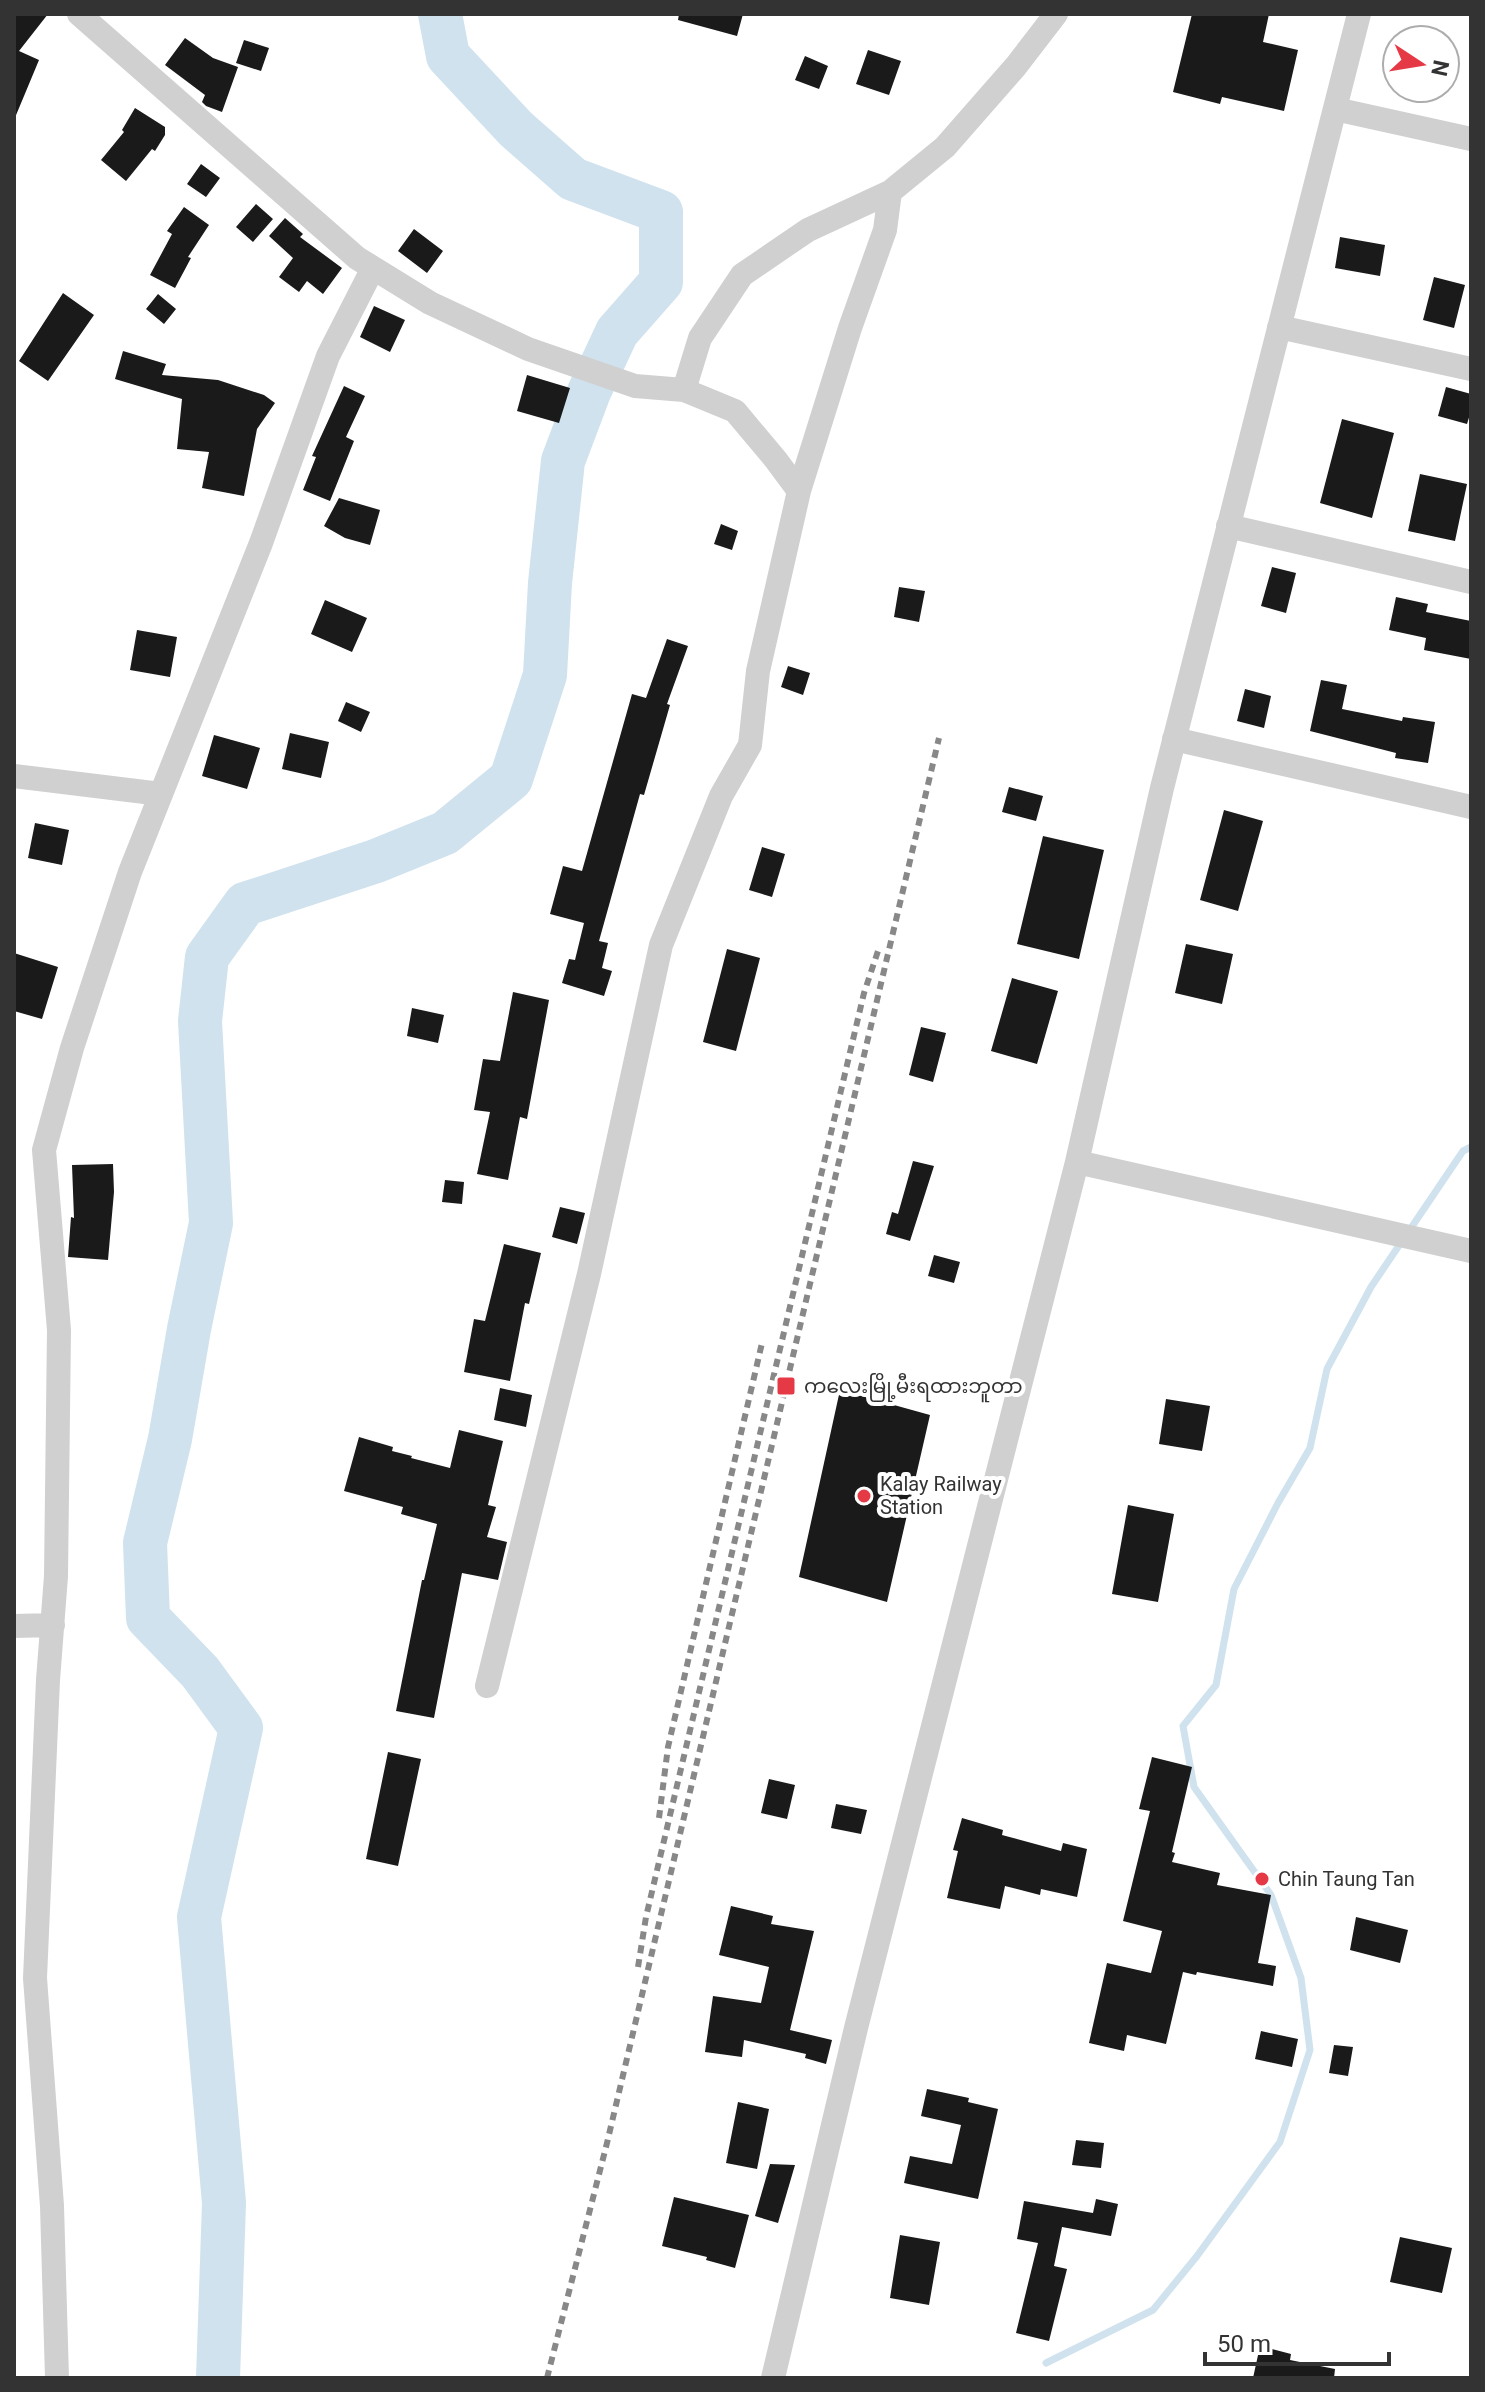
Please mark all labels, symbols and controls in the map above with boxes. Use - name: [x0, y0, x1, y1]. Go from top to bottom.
- north arrow: [1381, 24, 1461, 104]
- text: N: [1426, 58, 1454, 78]
- place label: ကလေးမြို့မီးရထားဘူတာ: [804, 1372, 1023, 1403]
- marker: ကလေးမြို့မီးရထားဘူတာ: [775, 1375, 797, 1397]
- place label: Kalay Railway Station: [880, 1472, 1002, 1519]
- marker: Kalay Railway Station: [855, 1487, 873, 1505]
- place label: Chin Taung Tan: [1278, 1867, 1415, 1891]
- marker: Chin Taung Tan: [1253, 1870, 1271, 1888]
- scale bar: [1205, 2316, 1389, 2366]
- text: 50 m: [1217, 2330, 1271, 2358]

